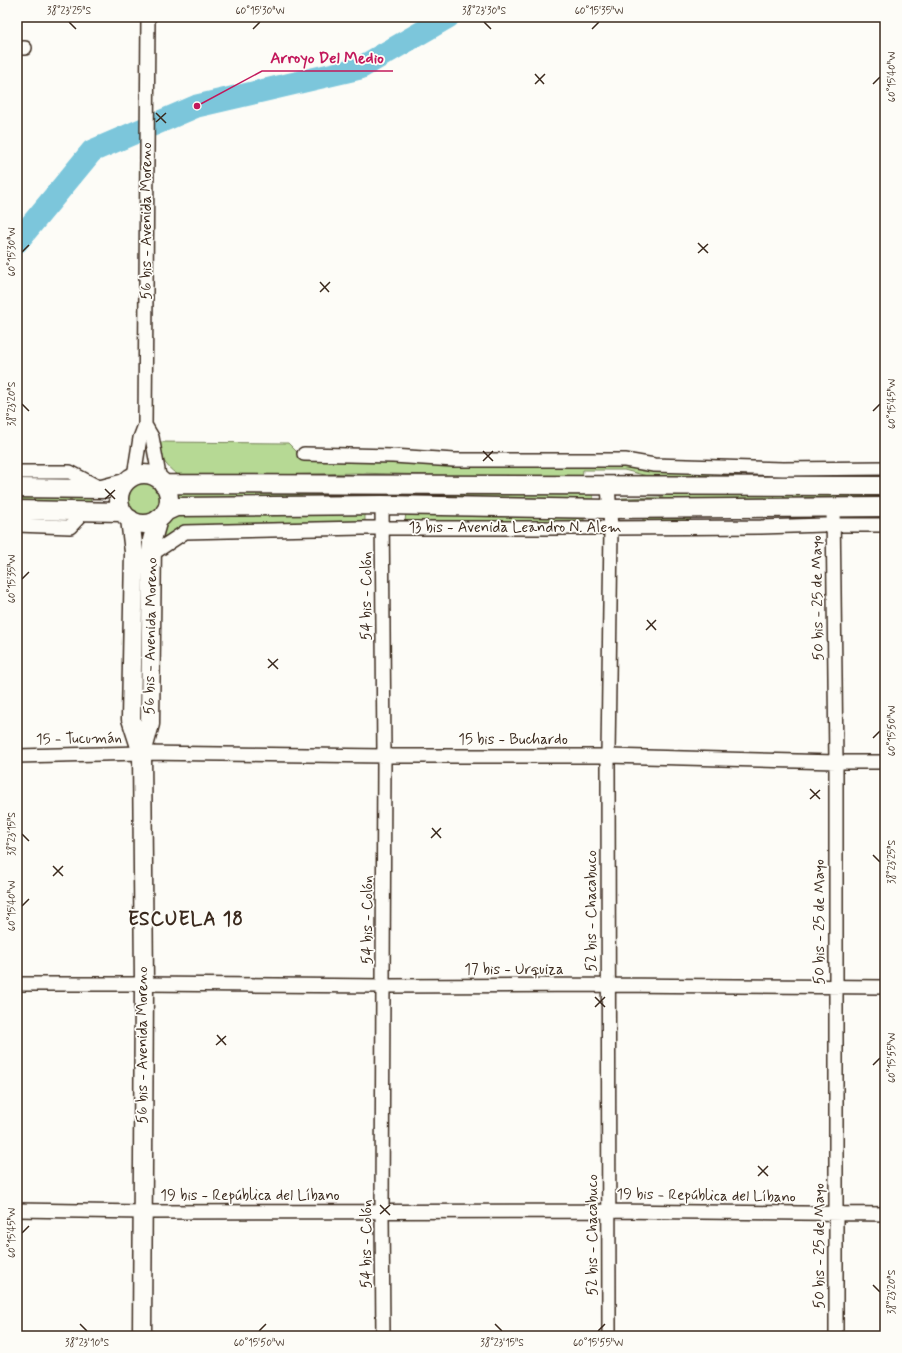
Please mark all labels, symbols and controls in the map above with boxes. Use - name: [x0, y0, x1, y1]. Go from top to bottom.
- text: 38°23'25"S: [47, 4, 91, 18]
- text: 60°15'30"W: [235, 4, 285, 18]
- text: 38°23'30"S: [462, 4, 506, 18]
- text: 60°15'35"W: [575, 4, 623, 18]
- callout: Arroyo Del Medio: [262, 43, 393, 71]
- text: Arroyo Del Medio: [270, 48, 384, 69]
- text: 60°15'40"W: [885, 52, 899, 102]
- street label: 56 bis - Avenida Moreno: [137, 142, 157, 300]
- text: 60°15'30"W: [5, 227, 19, 277]
- text: 60°15'45"W: [885, 379, 899, 429]
- text: 38°23'20"S: [5, 381, 19, 426]
- street label: 13 bis - Avenida Leandro N. Alem: [408, 518, 622, 538]
- street label: 50 bis - 25 de Mayo: [807, 535, 829, 661]
- street label: 54 bis - Colón: [357, 551, 377, 641]
- text: 60°15'35"W: [5, 555, 19, 603]
- street label: 56 bis - Avenida Moreno: [140, 557, 162, 715]
- text: 60°15'50"W: [885, 706, 899, 756]
- street label: 15 - Tucumán: [36, 728, 122, 750]
- street label: 15 bis - Buchardo: [458, 730, 568, 750]
- text: 38°23'15"S: [5, 812, 19, 856]
- text: 38°23'25"S: [885, 840, 899, 884]
- street label: 52 bis - Chacabuco: [582, 850, 602, 972]
- street label: 50 bis - 25 de Mayo: [810, 859, 830, 985]
- street label: 54 bis - Colón: [358, 875, 378, 965]
- text: 60°15'40"W: [5, 881, 19, 931]
- district label: ESCUELA 18: [128, 907, 244, 932]
- street label: 17 bis - Urquiza: [464, 960, 564, 980]
- street label: 56 bis - Avenida Moreno: [133, 966, 153, 1124]
- text: 60°15'55"W: [885, 1033, 899, 1083]
- street label: 52 bis - Chacabuco: [583, 1174, 603, 1296]
- street label: 50 bis - 25 de Mayo: [810, 1183, 830, 1309]
- street label: 19 bis - República del Líbano: [616, 1184, 796, 1208]
- street label: 19 bis - República del Líbano: [160, 1186, 340, 1206]
- street label: 54 bis - Colón: [357, 1199, 377, 1289]
- text: 60°15'45"W: [5, 1208, 19, 1258]
- text: 38°23'20"S: [885, 1269, 899, 1314]
- text: 38°23'10"S: [65, 1336, 109, 1350]
- text: 60°15'50"W: [234, 1336, 284, 1350]
- text: 38°23'15"S: [480, 1336, 524, 1350]
- text: 60°15'55"W: [573, 1336, 623, 1350]

